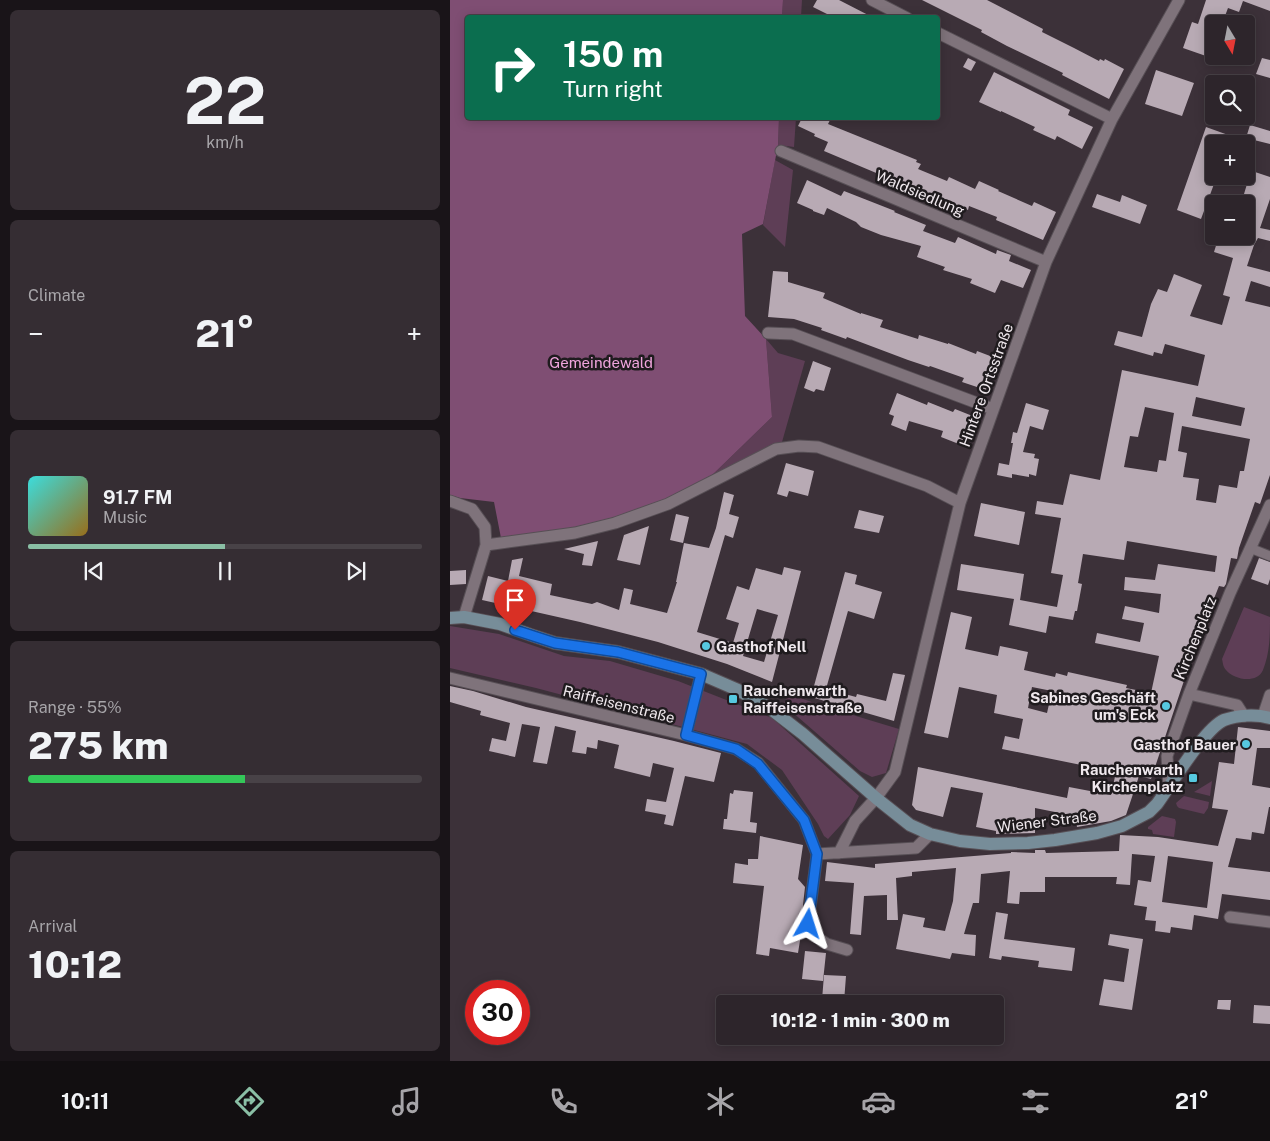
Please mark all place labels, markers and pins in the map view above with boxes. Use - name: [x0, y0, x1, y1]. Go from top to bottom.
- pin: [494, 579, 536, 630]
- place label: Gasthof Nell: [716, 638, 806, 655]
- marker: Gasthof Nell: [700, 640, 712, 652]
- place label: Rauchenwarth Raiffeisenstraße: [743, 682, 862, 716]
- place label: Sabines Geschäft um's Eck: [1030, 689, 1156, 723]
- marker: Rauchenwarth Raiffeisenstraße: [727, 693, 739, 705]
- marker: Sabines Geschäft um's Eck: [1160, 700, 1172, 712]
- place label: Gasthof Bauer: [1133, 736, 1236, 753]
- marker: Gasthof Bauer: [1240, 738, 1252, 750]
- place label: Rauchenwarth Kirchenplatz: [1080, 761, 1183, 795]
- marker: Rauchenwarth Kirchenplatz: [1187, 772, 1199, 784]

